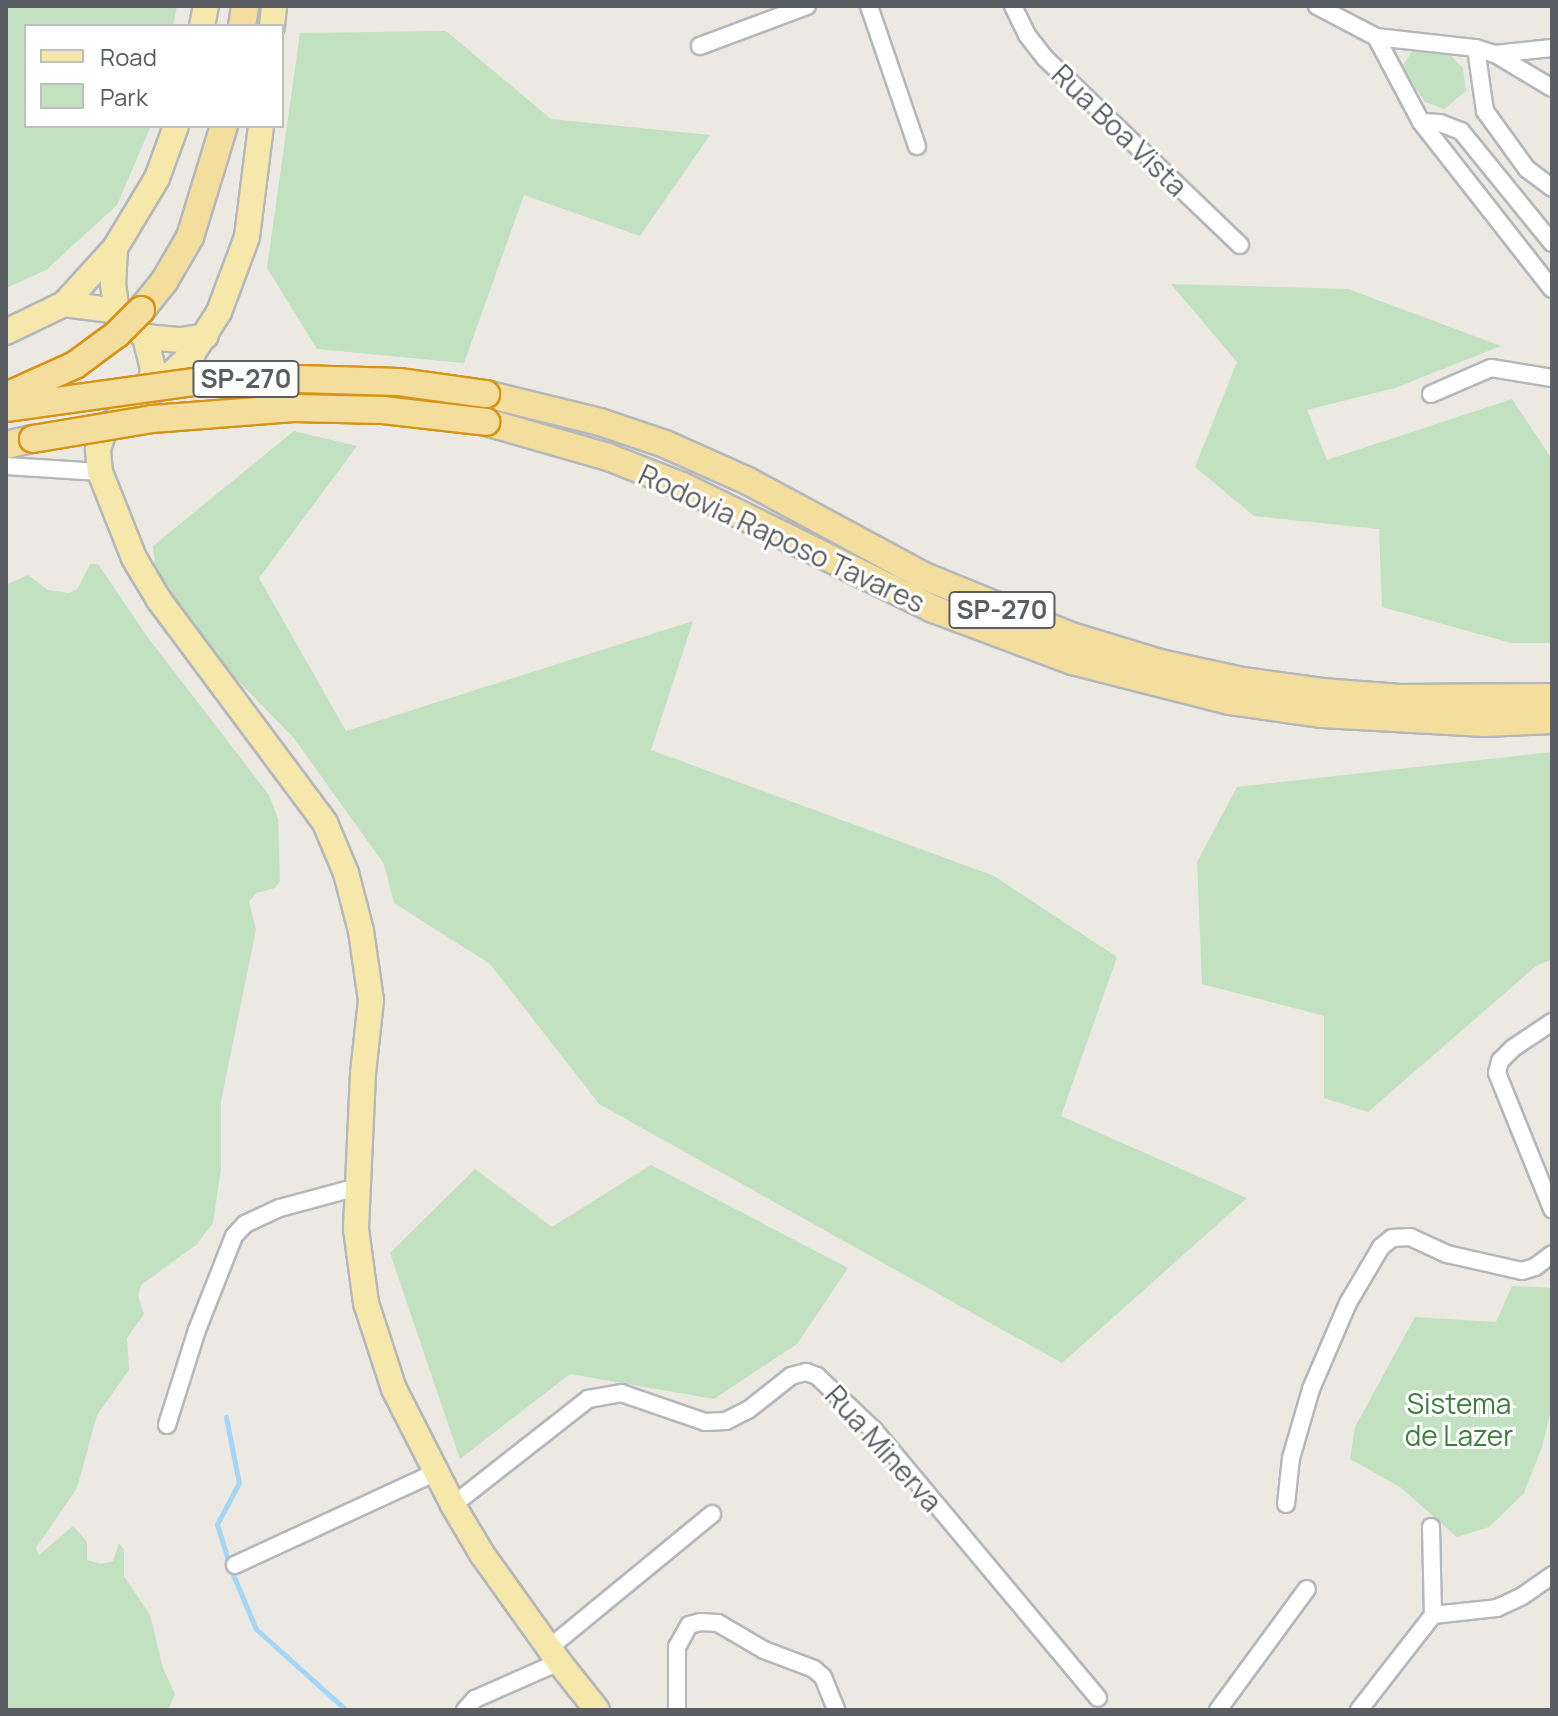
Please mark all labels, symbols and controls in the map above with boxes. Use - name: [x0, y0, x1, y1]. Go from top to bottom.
- legend: [24, 24, 284, 128]
- text: Road: [100, 40, 157, 73]
- street label: Rua Boa Vista: [1046, 57, 1194, 203]
- text: Park: [100, 80, 148, 113]
- road number: SP-270: [192, 357, 300, 401]
- street label: Rodovia Raposo Tavares: [634, 457, 930, 619]
- road number: SP-270: [948, 588, 1056, 632]
- street label: Rua Minerva: [819, 1378, 949, 1518]
- park label: Sistema de Lazer: [1405, 1386, 1513, 1452]

